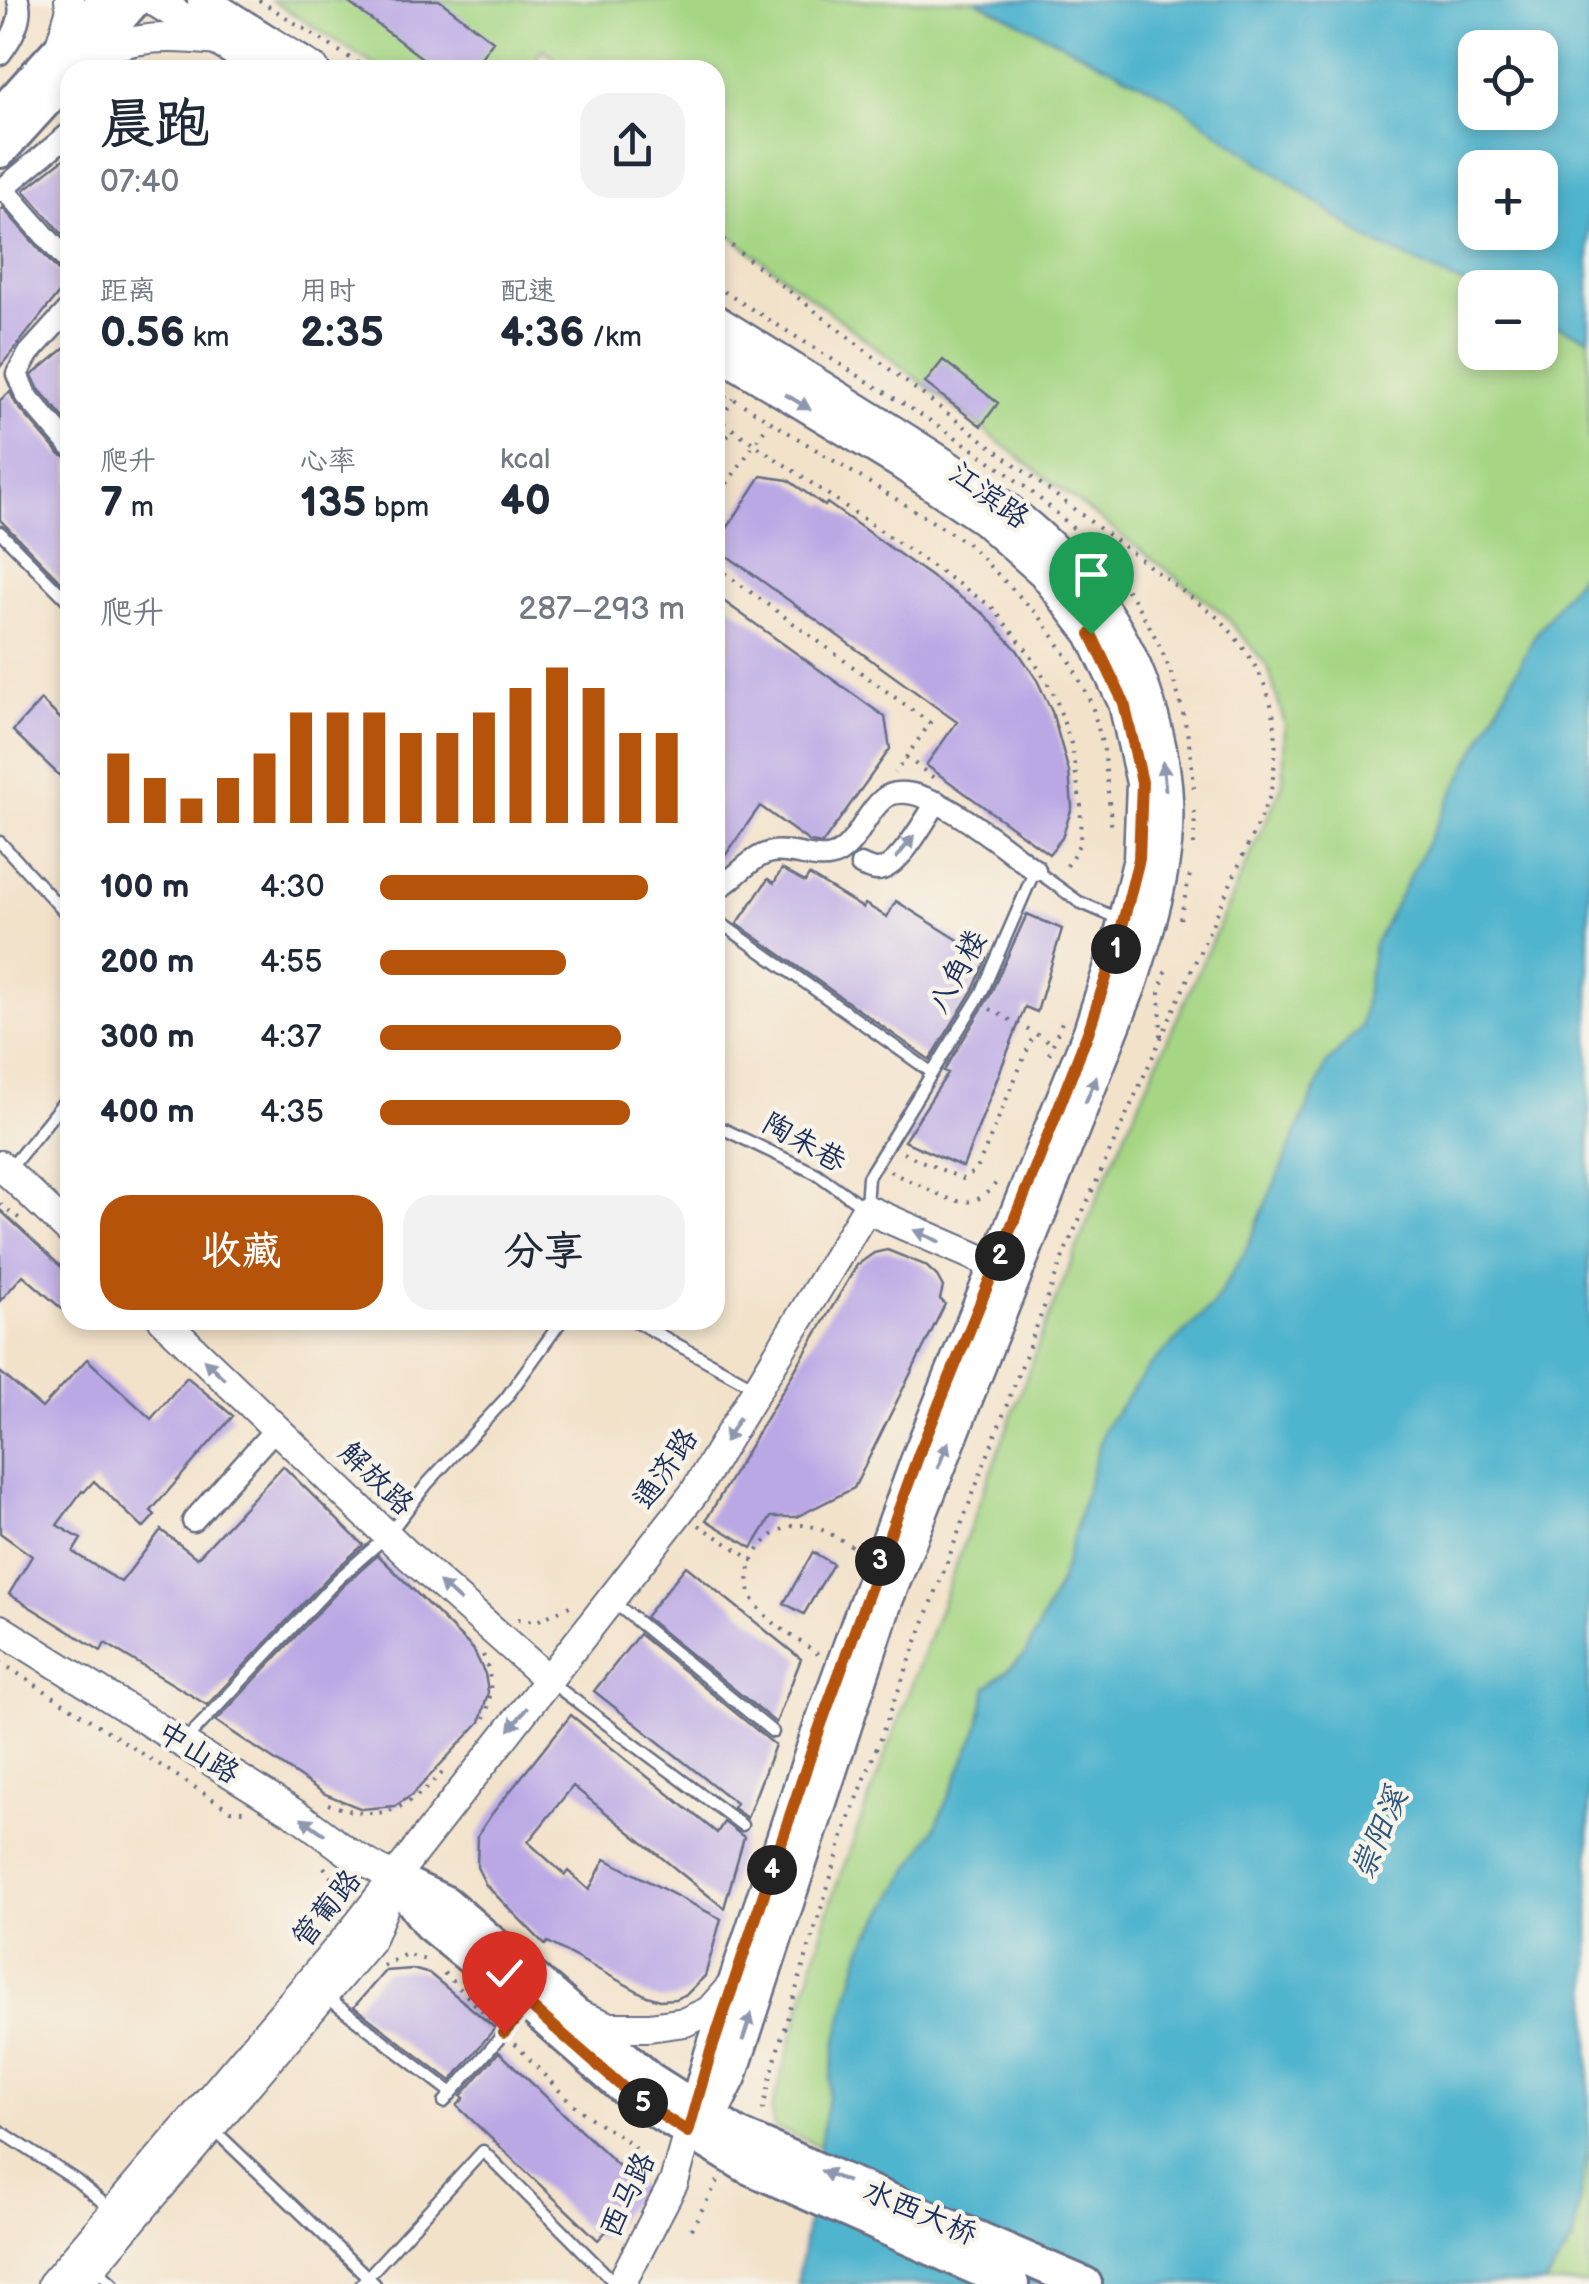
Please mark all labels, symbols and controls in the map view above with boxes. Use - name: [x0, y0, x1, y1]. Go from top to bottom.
- map controls: [1458, 30, 1558, 370]
- button: locate: [1458, 30, 1558, 130]
- text: 晨跑: [100, 92, 210, 159]
- button: share: [580, 93, 685, 198]
- button: +: [1458, 150, 1558, 250]
- text: 07:40: [100, 163, 179, 202]
- button: −: [1458, 270, 1558, 370]
- text: 距离: [100, 275, 156, 308]
- text: 用时: [300, 275, 356, 308]
- text: 配速: [500, 275, 556, 308]
- text: 0.56: [100, 308, 185, 359]
- text: 2:35: [300, 308, 384, 359]
- text: 4:36: [500, 308, 585, 359]
- text: km: [185, 321, 230, 354]
- text: /km: [585, 321, 642, 354]
- one-way arrow: [784, 393, 812, 410]
- text: kcal: [500, 443, 550, 476]
- text: 爬升: [100, 445, 156, 478]
- text: 心率: [300, 445, 356, 478]
- street label: 江滨路: [942, 455, 1036, 537]
- text: 40: [500, 476, 551, 527]
- text: 7: [100, 478, 123, 529]
- text: 135: [300, 478, 366, 529]
- text: m: [123, 491, 154, 524]
- text: bpm: [366, 491, 429, 524]
- pin: [1049, 532, 1134, 635]
- icon: arrive: [1064, 547, 1119, 602]
- text: 287–293 m: [519, 590, 685, 629]
- text: 爬升: [100, 594, 164, 633]
- one-way arrow: [1156, 760, 1172, 791]
- one-way arrow: [895, 834, 915, 860]
- text: 100 m: [100, 868, 189, 907]
- text: 4:30: [260, 868, 324, 907]
- street label: 八角楼: [921, 924, 995, 1020]
- pin: 1: [1091, 924, 1141, 974]
- text: 1: [1110, 932, 1122, 965]
- text: 200 m: [100, 943, 194, 982]
- text: 4:55: [260, 943, 323, 982]
- text: 300 m: [100, 1018, 195, 1057]
- text: 4:37: [260, 1018, 321, 1057]
- one-way arrow: [1084, 1074, 1100, 1104]
- text: 400 m: [100, 1093, 195, 1132]
- text: 4:35: [260, 1093, 324, 1132]
- street label: 陶朱巷: [756, 1105, 852, 1181]
- button: 收藏: [100, 1195, 383, 1310]
- button: 分享: [403, 1195, 685, 1310]
- one-way arrow: [912, 1228, 942, 1244]
- pin: 2: [975, 1231, 1025, 1281]
- text: 2: [992, 1239, 1008, 1272]
- one-way arrow: [202, 1358, 226, 1381]
- one-way arrow: [724, 1416, 741, 1444]
- street label: 通济路: [626, 1422, 706, 1516]
- street label: 解放路: [331, 1435, 421, 1523]
- one-way arrow: [935, 1440, 951, 1470]
- pin: 3: [855, 1536, 905, 1586]
- text: 3: [872, 1544, 888, 1577]
- one-way arrow: [438, 1581, 462, 1604]
- one-way arrow: [508, 1706, 529, 1732]
- street label: 中山路: [150, 1714, 246, 1792]
- water label: 崇阳溪: [1343, 1780, 1417, 1886]
- one-way arrow: [300, 1817, 326, 1836]
- pin: 4: [747, 1845, 797, 1895]
- text: 4: [764, 1853, 780, 1886]
- street label: 管葡路: [285, 1863, 369, 1955]
- pin: [462, 1931, 547, 2034]
- icon: check: [477, 1946, 532, 2001]
- one-way arrow: [740, 2012, 755, 2042]
- pin: 5: [618, 2078, 668, 2128]
- text: 5: [635, 2086, 651, 2119]
- street label: 西马路: [593, 2147, 663, 2243]
- one-way arrow: [819, 2168, 849, 2184]
- street label: 水西大桥: [858, 2173, 982, 2253]

